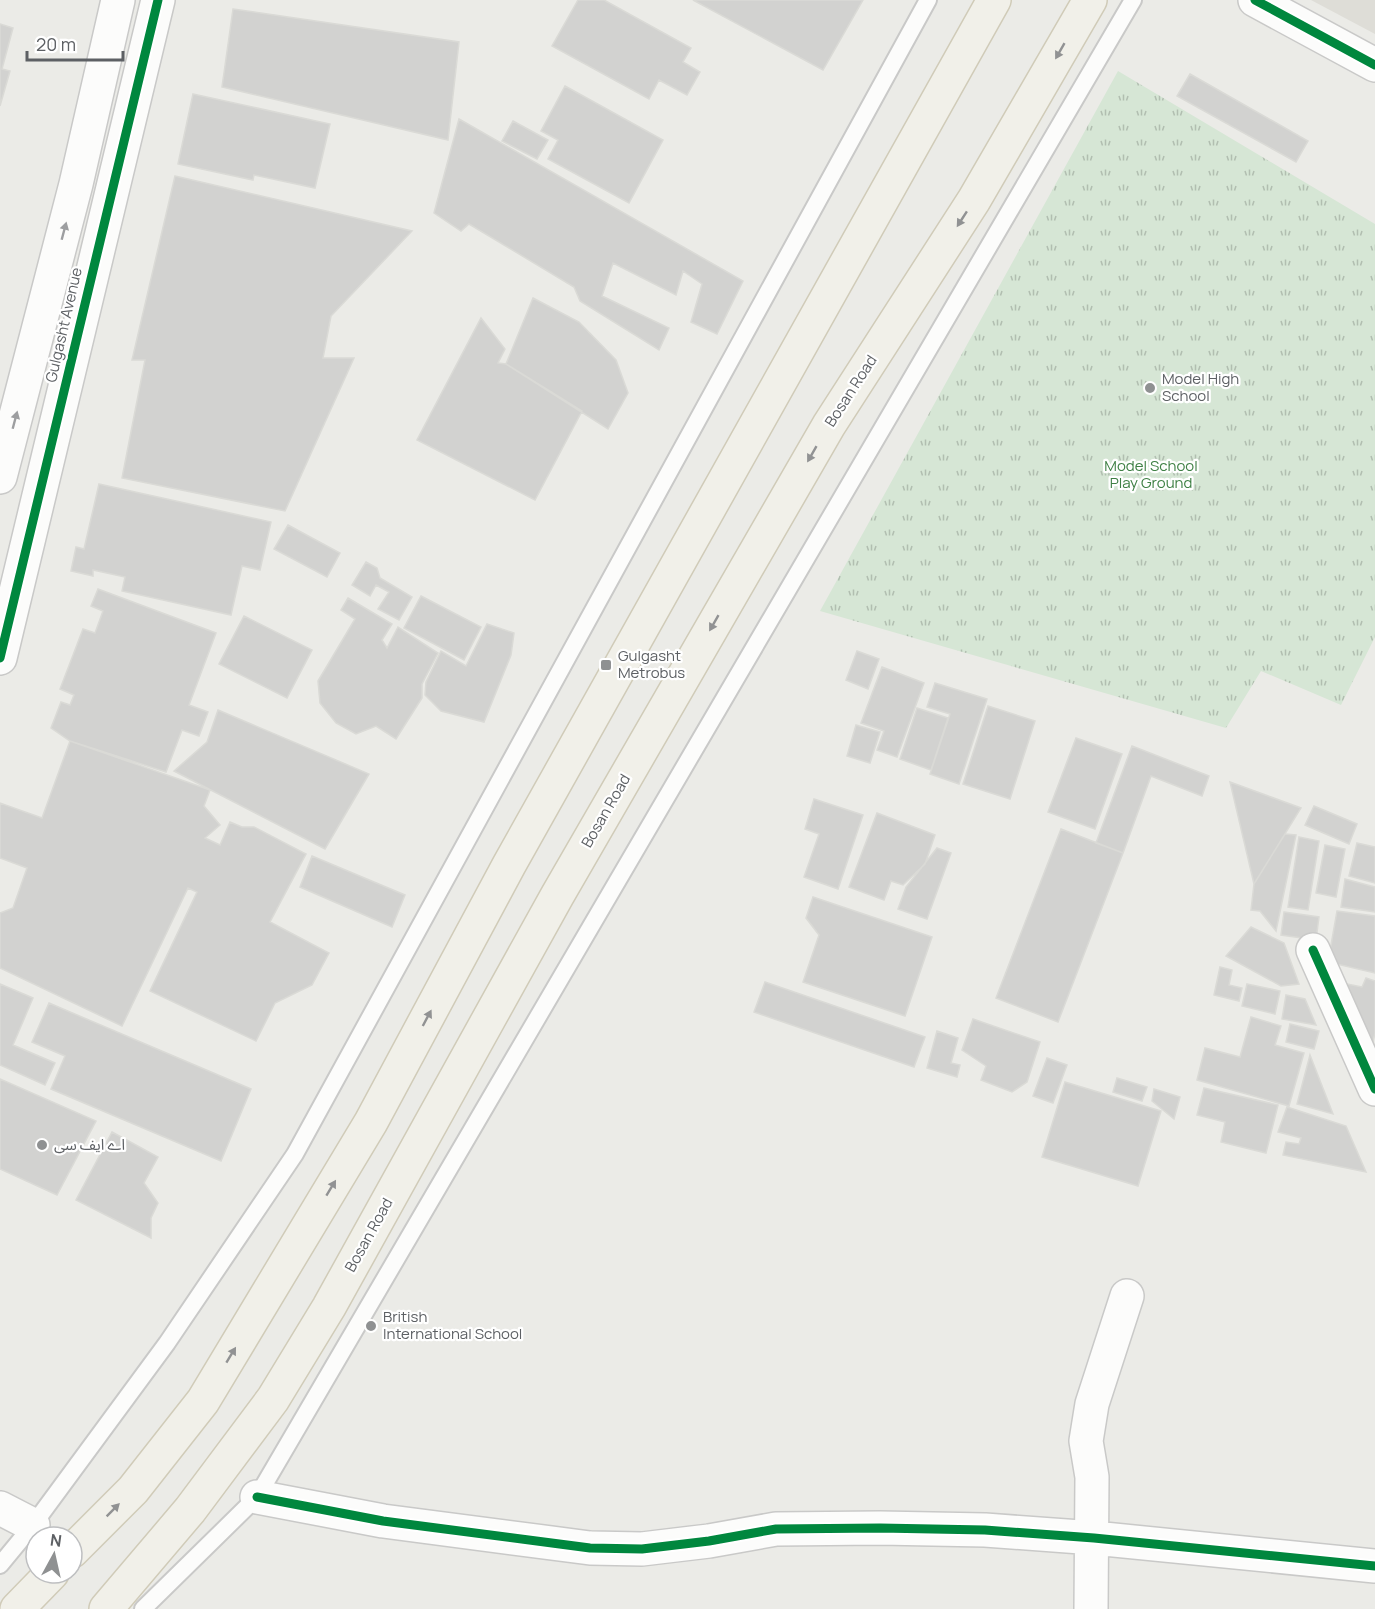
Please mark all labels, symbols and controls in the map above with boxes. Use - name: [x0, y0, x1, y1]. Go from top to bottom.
- scale bar: [27, 24, 123, 62]
- text: 20 m: [36, 32, 76, 56]
- one-way arrow: [1055, 43, 1066, 59]
- one-way arrow: [957, 211, 968, 227]
- one-way arrow: [59, 222, 69, 241]
- street label: Gulgasht Avenue: [40, 265, 87, 384]
- street label: Bosan Road: [820, 351, 882, 431]
- place label: Model High School: [1162, 368, 1239, 406]
- marker: Model High School: [1143, 381, 1157, 395]
- one-way arrow: [10, 411, 20, 429]
- one-way arrow: [806, 446, 817, 462]
- park label: Model School Play Ground: [1104, 455, 1198, 493]
- one-way arrow: [709, 615, 719, 632]
- place label: Gulgasht Metrobus: [618, 645, 685, 683]
- marker: Gulgasht Metrobus: [599, 658, 613, 672]
- street label: Bosan Road: [576, 770, 635, 851]
- one-way arrow: [422, 1009, 432, 1026]
- place label: اے ایف سی: [54, 1134, 125, 1155]
- marker: اے ایف سی: [35, 1138, 49, 1152]
- one-way arrow: [326, 1180, 337, 1196]
- street label: Bosan Road: [340, 1194, 398, 1276]
- place label: British International School: [383, 1306, 522, 1344]
- marker: British International School: [364, 1319, 378, 1333]
- one-way arrow: [226, 1346, 236, 1363]
- one-way arrow: [106, 1503, 120, 1517]
- north arrow: [24, 1525, 84, 1585]
- text: N: [49, 1528, 63, 1552]

